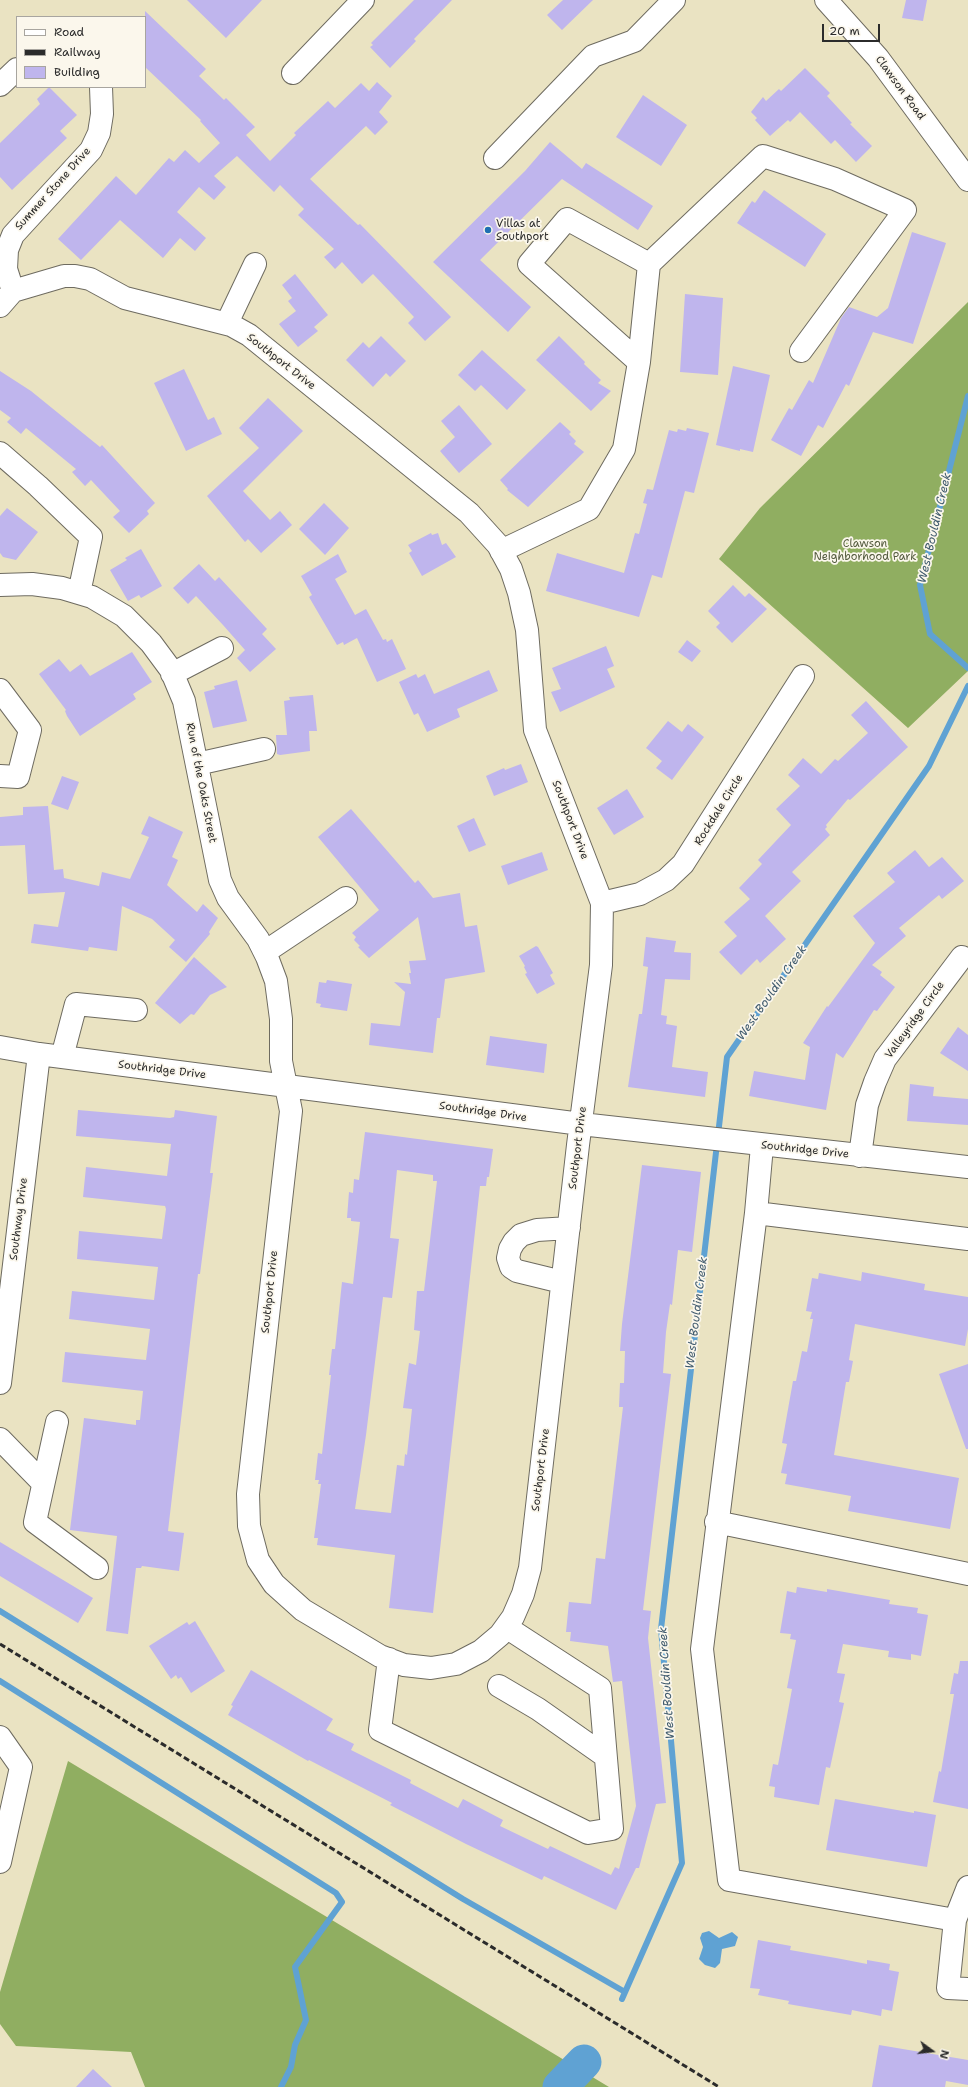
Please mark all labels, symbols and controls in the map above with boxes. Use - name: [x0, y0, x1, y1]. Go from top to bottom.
- legend: [16, 16, 146, 88]
- scale bar: [824, 16, 882, 42]
- text: 20 m: [829, 23, 860, 39]
- text: Road: [54, 24, 84, 40]
- text: Railway: [54, 44, 101, 60]
- street label: Clawson Road: [872, 53, 928, 123]
- text: Building: [54, 64, 100, 80]
- street label: Summer Stone Drive: [12, 145, 94, 233]
- place label: Villas at Southport: [496, 217, 549, 243]
- marker: Villas at Southport: [483, 225, 493, 235]
- street label: Southport Drive: [244, 331, 318, 393]
- water label: West Bouldin Creek: [915, 471, 955, 585]
- park label: Clawson Neighborhood Park: [814, 537, 916, 563]
- street label: Run of the Oaks Street: [183, 722, 219, 844]
- street label: Rockdale Circle: [692, 772, 746, 848]
- street label: Southport Drive: [549, 779, 591, 861]
- water label: West Bouldin Creek: [734, 943, 810, 1043]
- street label: Valleyridge Circle: [883, 979, 947, 1061]
- street label: Southridge Drive: [117, 1058, 207, 1082]
- street label: Southridge Drive: [438, 1099, 528, 1125]
- street label: Southport Drive: [566, 1106, 590, 1190]
- street label: Southridge Drive: [760, 1139, 850, 1161]
- street label: Southway Drive: [7, 1177, 31, 1261]
- street label: Southport Drive: [259, 1250, 281, 1334]
- water label: West Bouldin Creek: [683, 1256, 711, 1370]
- street label: Southport Drive: [529, 1428, 553, 1512]
- water label: West Bouldin Creek: [656, 1626, 678, 1740]
- north arrow: [912, 2031, 952, 2071]
- text: N: [936, 2048, 952, 2060]

